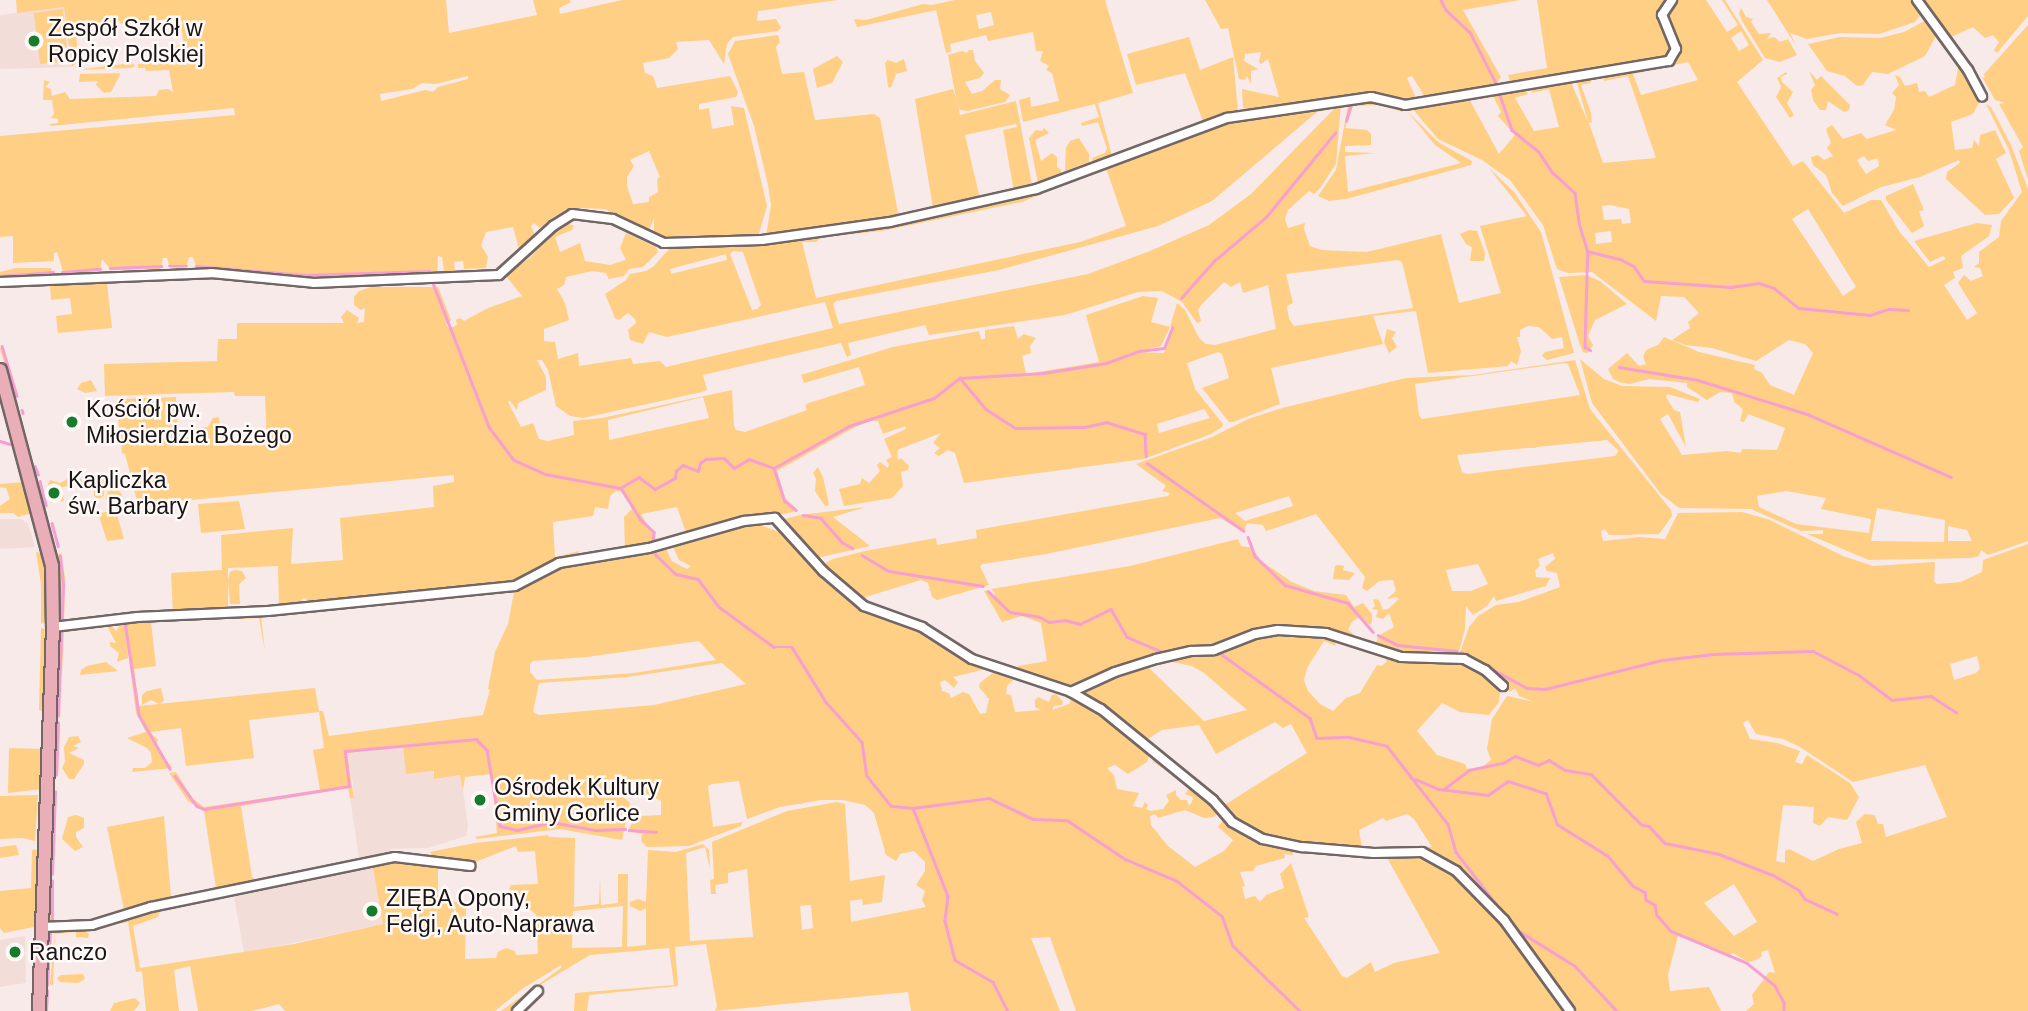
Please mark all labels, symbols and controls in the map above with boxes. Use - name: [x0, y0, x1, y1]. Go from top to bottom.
- place label: Zespół Szkół w Ropicy Polskiej: [48, 14, 204, 68]
- marker: Zespół Szkół w Ropicy Polskiej: [26, 33, 42, 49]
- place label: Kościół pw. Miłosierdzia Bożego: [86, 395, 292, 449]
- marker: Kościół pw. Miłosierdzia Bożego: [64, 414, 80, 430]
- place label: Kapliczka św. Barbary: [68, 466, 188, 520]
- marker: Kapliczka św. Barbary: [46, 485, 62, 501]
- place label: Ośrodek Kultury Gminy Gorlice: [494, 773, 659, 827]
- marker: Ośrodek Kultury Gminy Gorlice: [472, 792, 488, 808]
- place label: ZIĘBA Opony, Felgi, Auto-Naprawa: [386, 884, 596, 938]
- marker: ZIĘBA Opony, Felgi, Auto-Naprawa: [364, 903, 380, 919]
- place label: Ranczo: [29, 938, 107, 966]
- marker: Ranczo: [7, 944, 23, 960]

